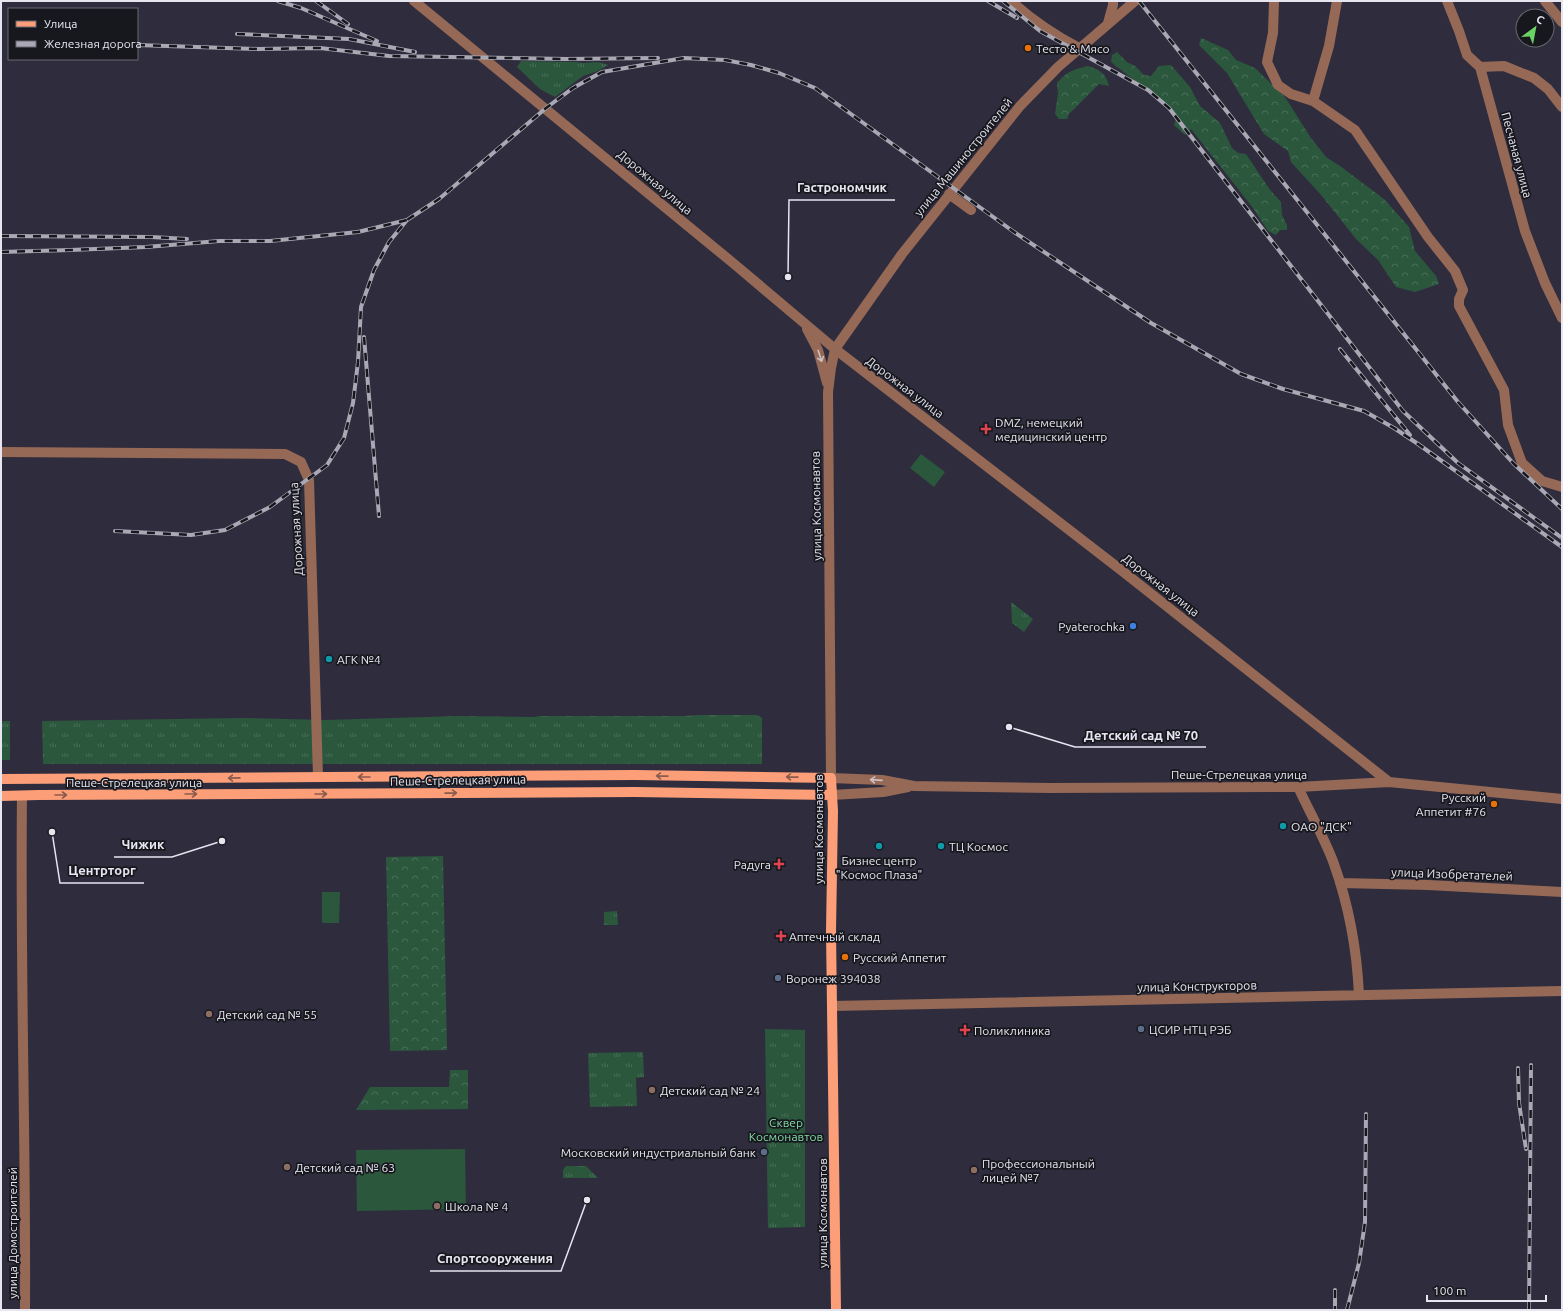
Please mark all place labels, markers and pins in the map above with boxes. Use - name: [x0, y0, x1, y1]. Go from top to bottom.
- place label: Тесто & Мясо: [1036, 42, 1110, 55]
- marker: Тесто & Мясо: [1023, 43, 1033, 53]
- callout: Гастрономчик: [789, 175, 895, 200]
- place label: DMZ, немецкий медицинский центр: [995, 416, 1107, 443]
- marker: DMZ, немецкий медицинский центр: [980, 423, 992, 435]
- place label: Pyaterochka: [1058, 620, 1125, 633]
- marker: Pyaterochka: [1128, 621, 1138, 631]
- place label: АГК №4: [337, 653, 381, 666]
- marker: АГК №4: [324, 654, 334, 664]
- callout: Детский сад № 70: [1075, 722, 1206, 747]
- place label: Русский Аппетит #76: [1416, 791, 1486, 818]
- marker: Русский Аппетит #76: [1489, 799, 1499, 809]
- place label: ОАО "ДСК": [1291, 820, 1352, 833]
- marker: ОАО "ДСК": [1278, 821, 1288, 831]
- callout: Чижик: [114, 832, 172, 857]
- place label: ТЦ Космос: [949, 840, 1008, 853]
- marker: Бизнес центр "Космос Плаза": [874, 841, 884, 851]
- marker: ТЦ Космос: [936, 841, 946, 851]
- place label: Бизнес центр "Космос Плаза": [836, 854, 922, 881]
- callout: Центрторг: [60, 858, 144, 883]
- place label: Радуга: [734, 858, 771, 871]
- marker: Радуга: [774, 859, 784, 869]
- place label: Аптечный склад: [789, 930, 880, 943]
- marker: Аптечный склад: [776, 931, 786, 941]
- place label: Русский Аппетит: [853, 951, 947, 964]
- marker: Русский Аппетит: [840, 952, 850, 962]
- place label: Воронеж 394038: [786, 972, 881, 985]
- marker: Воронеж 394038: [773, 973, 783, 983]
- place label: Детский сад № 55: [217, 1008, 317, 1021]
- marker: Детский сад № 55: [204, 1009, 214, 1019]
- place label: ЦСИР НТЦ РЭБ: [1149, 1023, 1231, 1036]
- marker: Поликлиника: [959, 1024, 971, 1036]
- place label: Поликлиника: [974, 1024, 1050, 1037]
- marker: ЦСИР НТЦ РЭБ: [1136, 1024, 1146, 1034]
- place label: Детский сад № 24: [660, 1084, 760, 1097]
- marker: Детский сад № 24: [647, 1085, 657, 1095]
- place label: Московский индустриальный банк: [561, 1146, 756, 1159]
- marker: Московский индустриальный банк: [759, 1147, 769, 1157]
- place label: Профессиональный лицей №7: [982, 1157, 1095, 1184]
- place label: Детский сад № 63: [295, 1161, 395, 1174]
- marker: Детский сад № 63: [282, 1162, 292, 1172]
- marker: Профессиональный лицей №7: [969, 1165, 979, 1175]
- place label: Школа № 4: [445, 1200, 509, 1213]
- marker: Школа № 4: [432, 1201, 442, 1211]
- callout: Спортсооружения: [430, 1246, 561, 1271]

